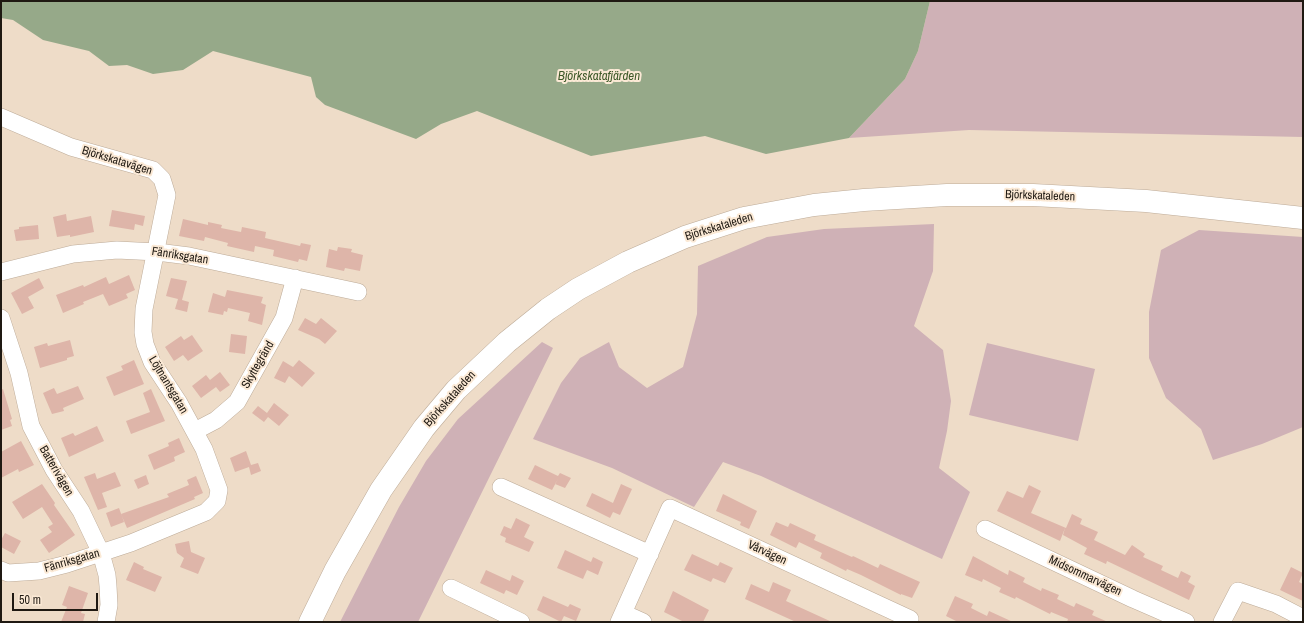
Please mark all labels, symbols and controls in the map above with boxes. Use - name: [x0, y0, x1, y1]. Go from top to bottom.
- water label: Björkskatafjärden: [558, 69, 640, 85]
- street label: Björkskatavägen: [80, 143, 154, 179]
- street label: Björkskataleden: [1005, 188, 1075, 204]
- street label: Björkskataleden: [683, 210, 755, 244]
- street label: Fänriksgatan: [151, 244, 209, 268]
- street label: Skyttegränd: [239, 339, 277, 391]
- street label: Löjtnantsgatan: [145, 354, 191, 416]
- street label: Björkskataleden: [421, 368, 479, 430]
- street label: Batterivägen: [36, 443, 76, 499]
- street label: Vårvägen: [745, 538, 789, 568]
- street label: Fänriksgatan: [43, 546, 101, 576]
- street label: Midsommarvägen: [1046, 553, 1124, 599]
- scale bar: [14, 585, 100, 611]
- text: 50 m: [19, 592, 41, 608]

